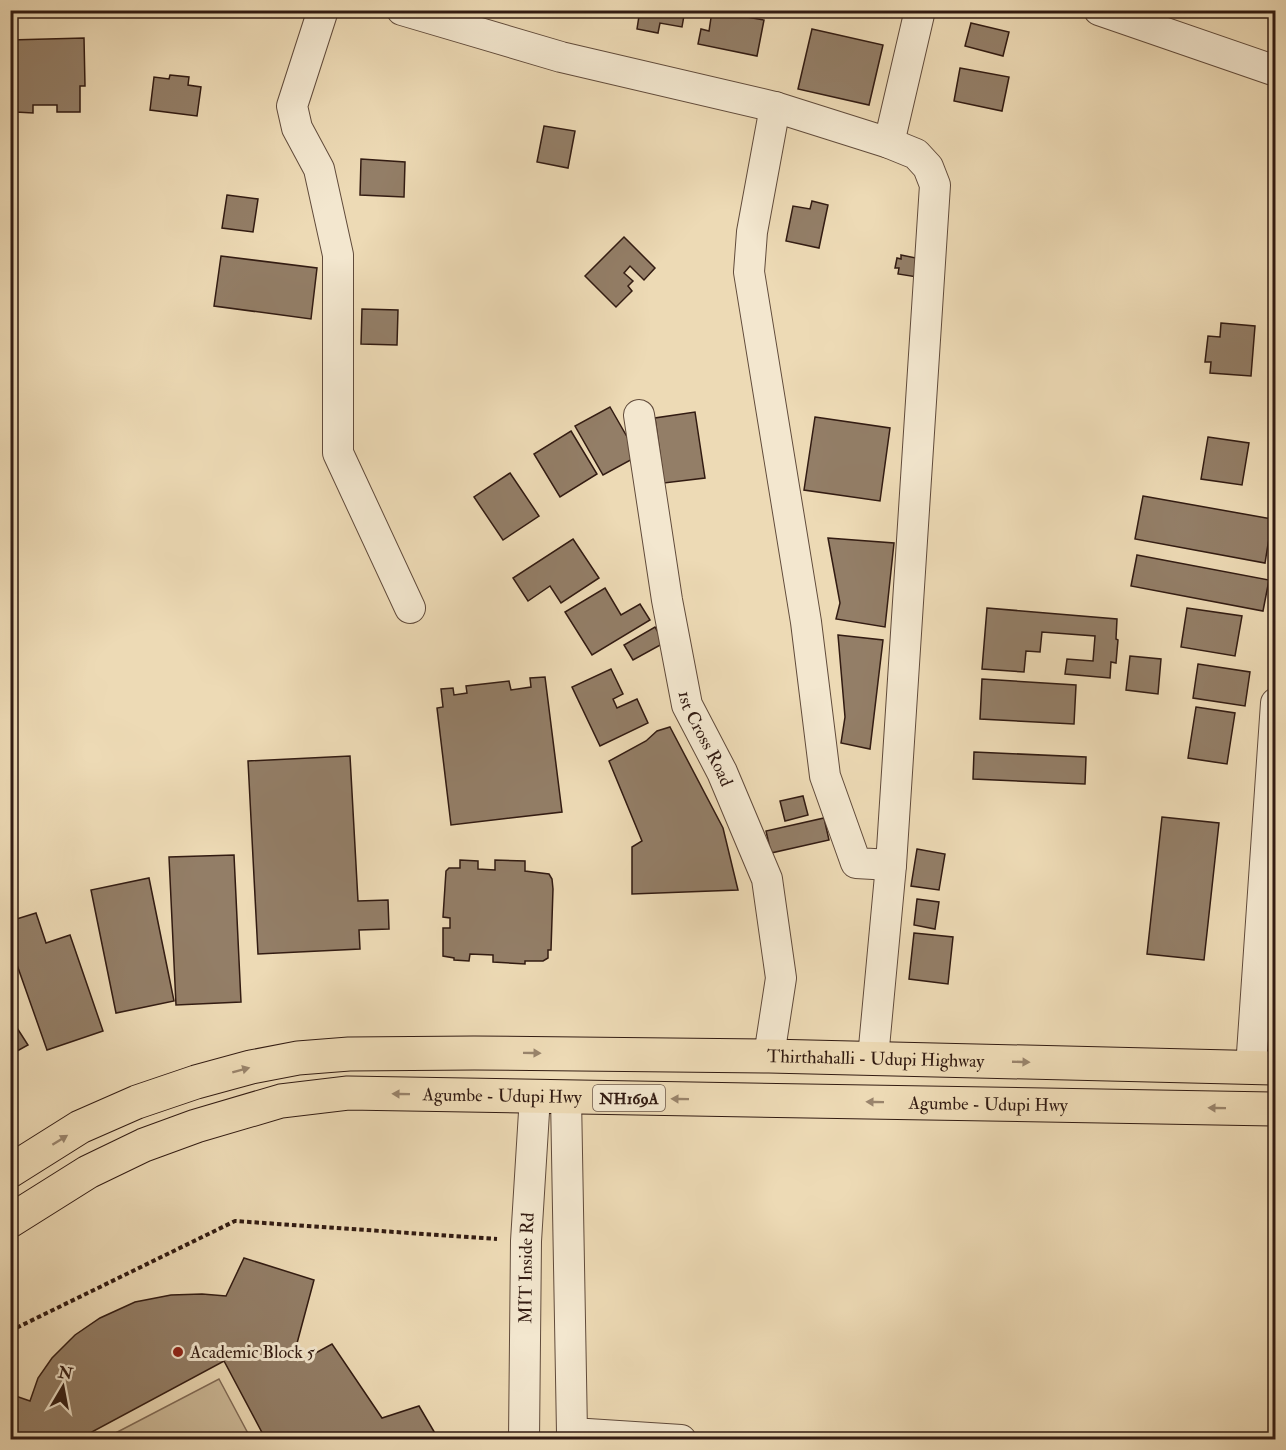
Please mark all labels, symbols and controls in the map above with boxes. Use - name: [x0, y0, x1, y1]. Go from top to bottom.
- street label: 1st Cross Road: [673, 689, 738, 790]
- street label: Thirthahalli - Udupi Highway: [767, 1045, 986, 1073]
- one-way arrow: [523, 1048, 542, 1058]
- one-way arrow: [1012, 1057, 1031, 1067]
- one-way arrow: [232, 1065, 250, 1074]
- street label: Agumbe - Udupi Hwy: [421, 1083, 583, 1109]
- road number: NH169A: [593, 1085, 665, 1111]
- one-way arrow: [392, 1089, 411, 1099]
- street label: Agumbe - Udupi Hwy: [907, 1092, 1069, 1117]
- one-way arrow: [671, 1094, 690, 1103]
- one-way arrow: [866, 1097, 885, 1107]
- one-way arrow: [1208, 1103, 1227, 1113]
- one-way arrow: [52, 1134, 68, 1145]
- street label: MIT Inside Rd: [514, 1212, 540, 1324]
- place label: Academic Block 5: [189, 1341, 315, 1364]
- marker: Academic Block 5: [171, 1345, 185, 1359]
- north arrow: [33, 1357, 93, 1417]
- text: N: [56, 1362, 75, 1384]

